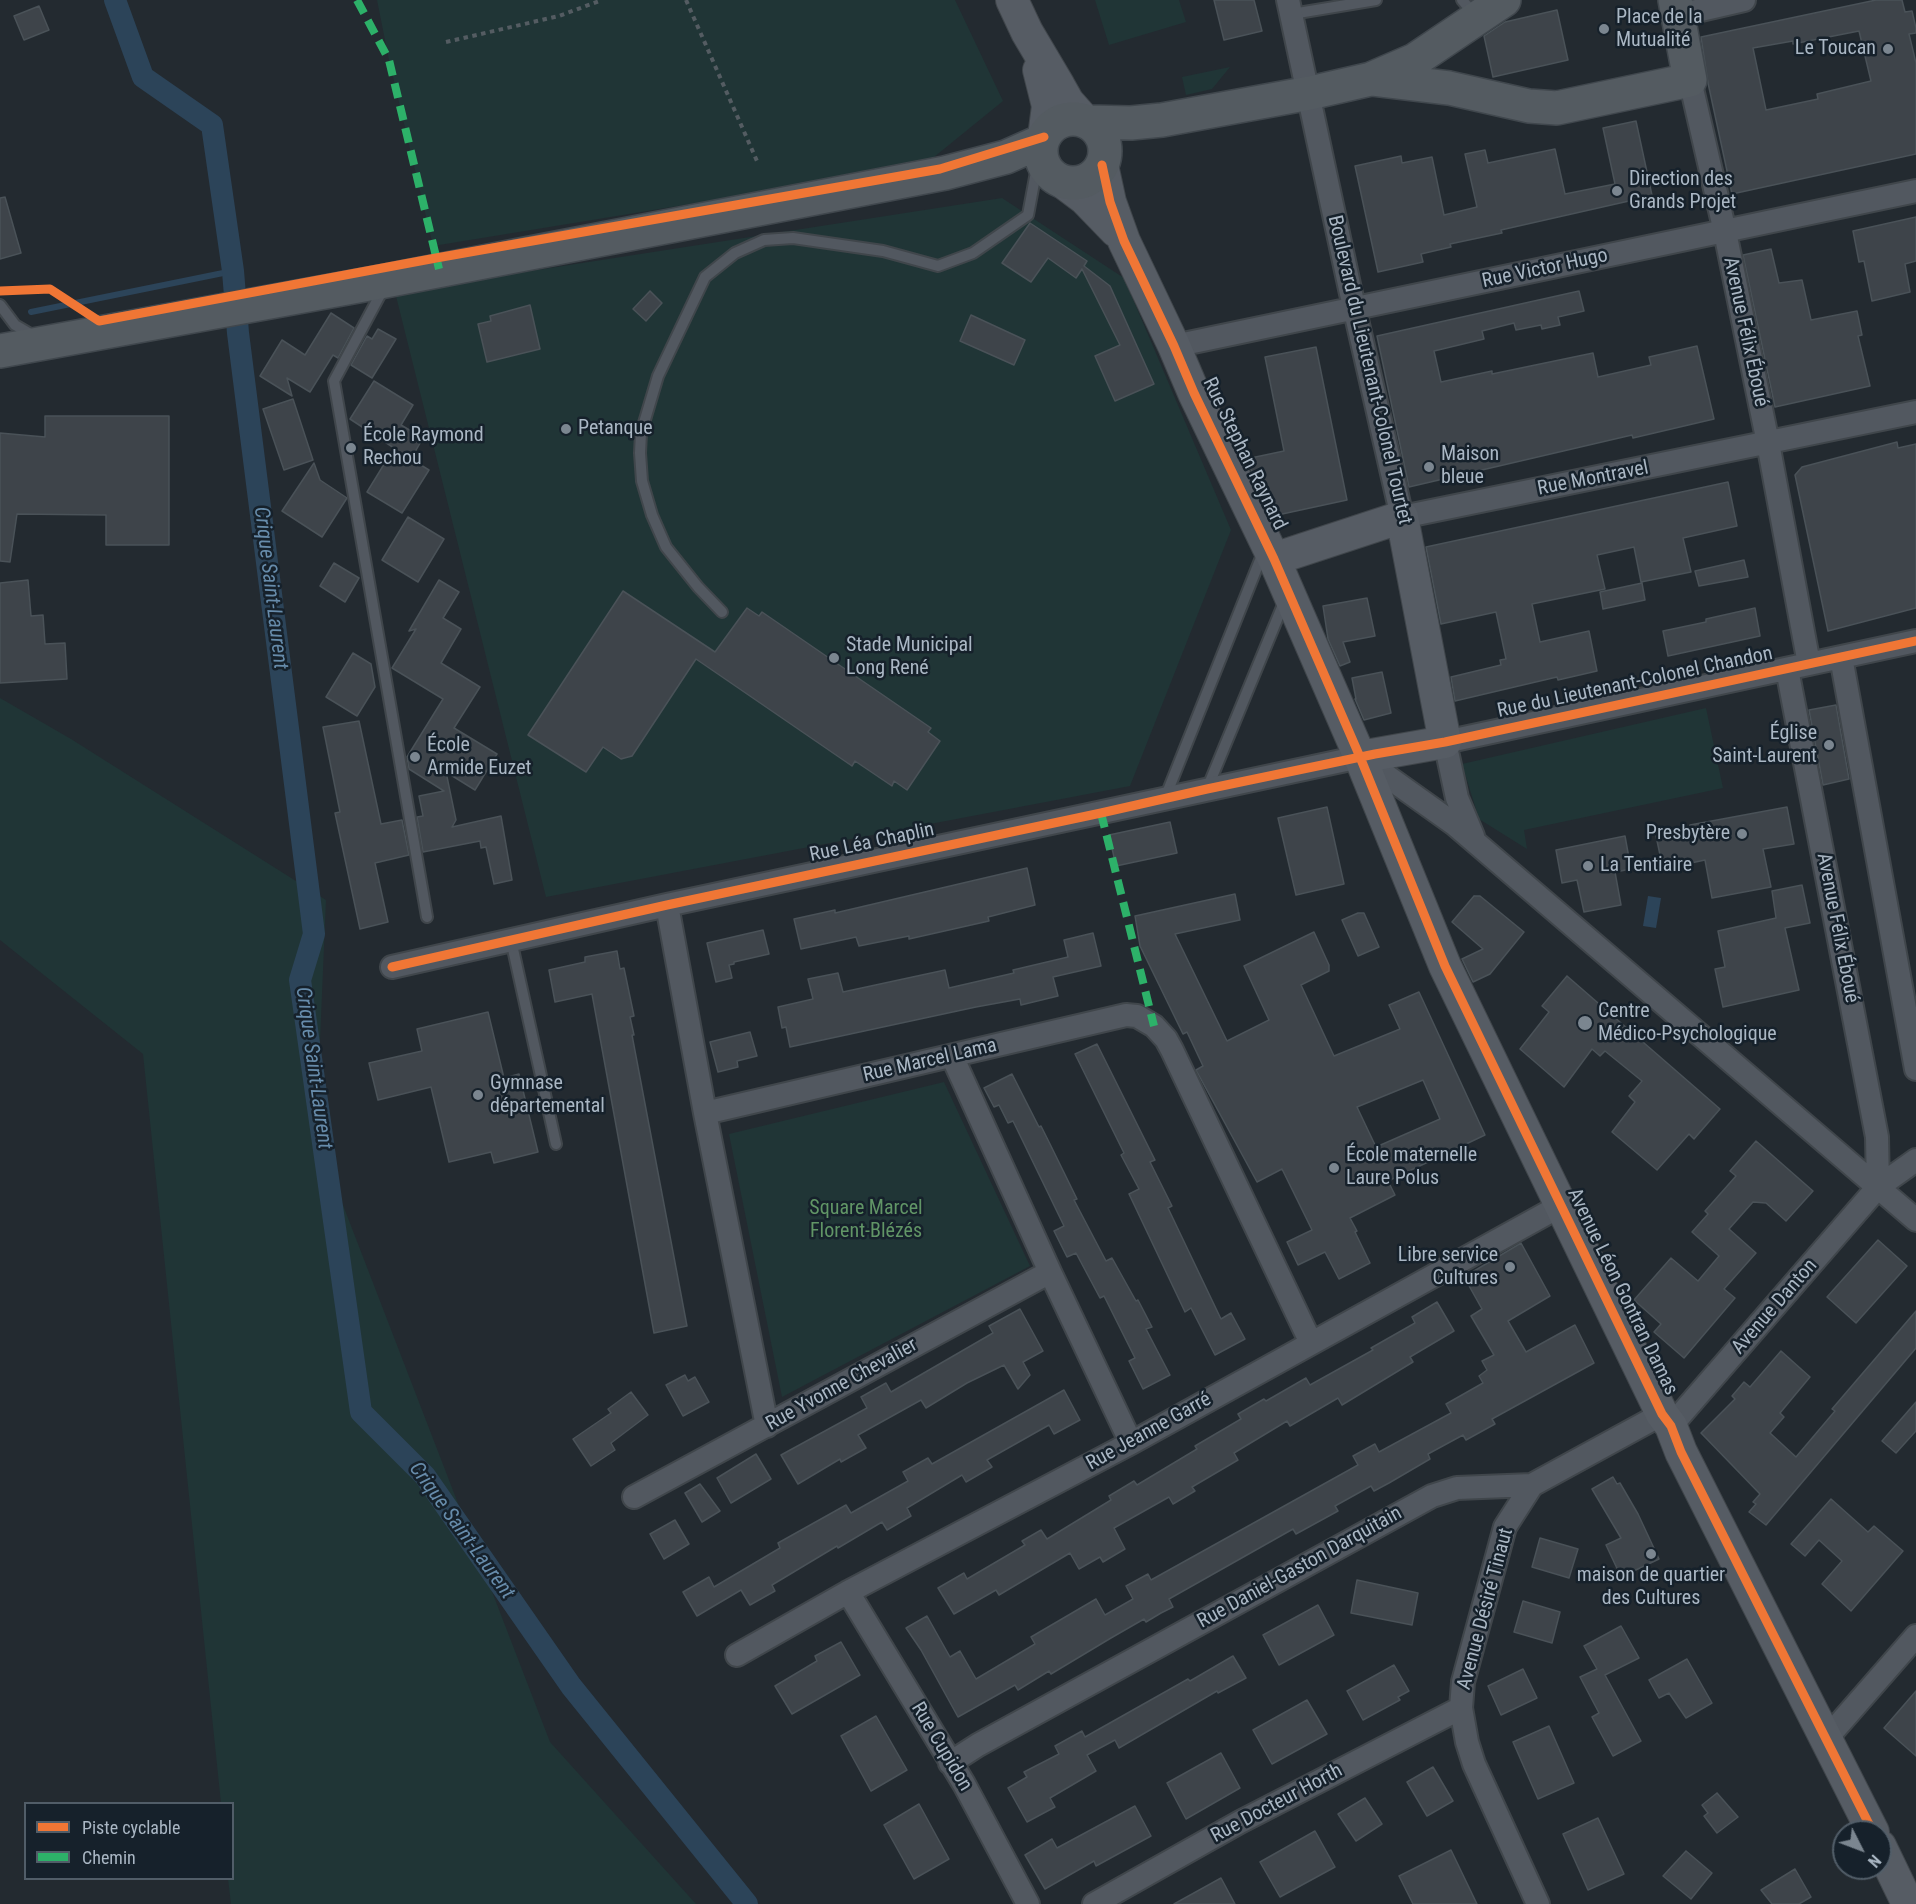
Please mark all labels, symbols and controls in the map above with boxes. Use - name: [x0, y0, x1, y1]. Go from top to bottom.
- place label: Place de la Mutualité: [1616, 6, 1703, 53]
- marker: Place de la Mutualité: [1597, 22, 1611, 36]
- place label: Le Toucan: [1795, 37, 1876, 61]
- marker: Le Toucan: [1881, 42, 1895, 56]
- place label: Direction des Grands Projet: [1629, 168, 1736, 215]
- marker: Direction des Grands Projet: [1610, 184, 1624, 198]
- street label: Boulevard du Lieutenant-Colonel Tourtet: [1322, 213, 1416, 527]
- street label: Rue Victor Hugo: [1480, 244, 1610, 294]
- street label: Avenue Félix Éboué: [1717, 255, 1773, 409]
- street label: Rue Stephan Raynard: [1197, 374, 1291, 534]
- place label: Petanque: [578, 417, 653, 441]
- marker: Petanque: [559, 422, 573, 436]
- place label: École Raymond Rechou: [363, 424, 484, 471]
- marker: École Raymond Rechou: [344, 441, 358, 455]
- place label: Maison bleue: [1441, 443, 1499, 490]
- street label: Rue Montravel: [1535, 456, 1651, 502]
- marker: Maison bleue: [1422, 460, 1436, 474]
- water label: Crique Saint-Laurent: [248, 505, 292, 671]
- place label: Stade Municipal Long René: [846, 634, 973, 681]
- street label: Rue du Lieutenant-Colonel Chandon: [1495, 642, 1775, 724]
- marker: Stade Municipal Long René: [827, 651, 841, 665]
- place label: Église Saint-Laurent: [1712, 722, 1817, 769]
- place label: École Armide Euzet: [427, 734, 532, 781]
- marker: Église Saint-Laurent: [1822, 738, 1836, 752]
- marker: École Armide Euzet: [408, 750, 422, 764]
- street label: Rue Léa Chaplin: [808, 818, 936, 868]
- place label: Presbytère: [1646, 822, 1730, 846]
- marker: Presbytère: [1735, 827, 1749, 841]
- street label: Avenue Félix Éboué: [1811, 851, 1863, 1005]
- place label: La Tentiaire: [1600, 854, 1692, 878]
- marker: La Tentiaire: [1581, 859, 1595, 873]
- water label: Crique Saint-Laurent: [289, 985, 337, 1151]
- place label: Centre Médico-Psychologique: [1598, 1000, 1777, 1047]
- marker: Centre Médico-Psychologique: [1576, 1014, 1594, 1032]
- street label: Rue Marcel Lama: [861, 1034, 999, 1088]
- place label: Gymnase départemental: [490, 1072, 605, 1119]
- marker: Gymnase départemental: [471, 1088, 485, 1102]
- place label: École maternelle Laure Polus: [1346, 1144, 1477, 1191]
- marker: École maternelle Laure Polus: [1327, 1161, 1341, 1175]
- street label: Avenue Léon Gontran Damas: [1561, 1185, 1683, 1399]
- park label: Square Marcel Florent-Blézés: [809, 1197, 923, 1244]
- place label: Libre service Cultures: [1398, 1244, 1498, 1291]
- street label: Avenue Danton: [1727, 1254, 1823, 1360]
- marker: Libre service Cultures: [1503, 1260, 1517, 1274]
- street label: Rue Yvonne Chevalier: [762, 1333, 922, 1437]
- street label: Rue Jeanne Garré: [1082, 1388, 1216, 1476]
- water label: Crique Saint-Laurent: [403, 1457, 519, 1605]
- street label: Rue Daniel-Gaston Darquitain: [1194, 1502, 1406, 1634]
- street label: Avenue Désiré Tinaut: [1453, 1526, 1519, 1692]
- marker: maison de quartier des Cultures: [1644, 1547, 1658, 1561]
- place label: maison de quartier des Cultures: [1577, 1564, 1725, 1611]
- street label: Rue Cupidon: [905, 1698, 977, 1796]
- street label: Rue Docteur Horth: [1207, 1759, 1347, 1849]
- legend: [24, 1802, 234, 1880]
- text: Piste cyclable: [82, 1817, 180, 1838]
- north arrow: [1832, 1820, 1892, 1880]
- text: Chemin: [82, 1847, 136, 1868]
- text: N: [1864, 1851, 1885, 1871]

